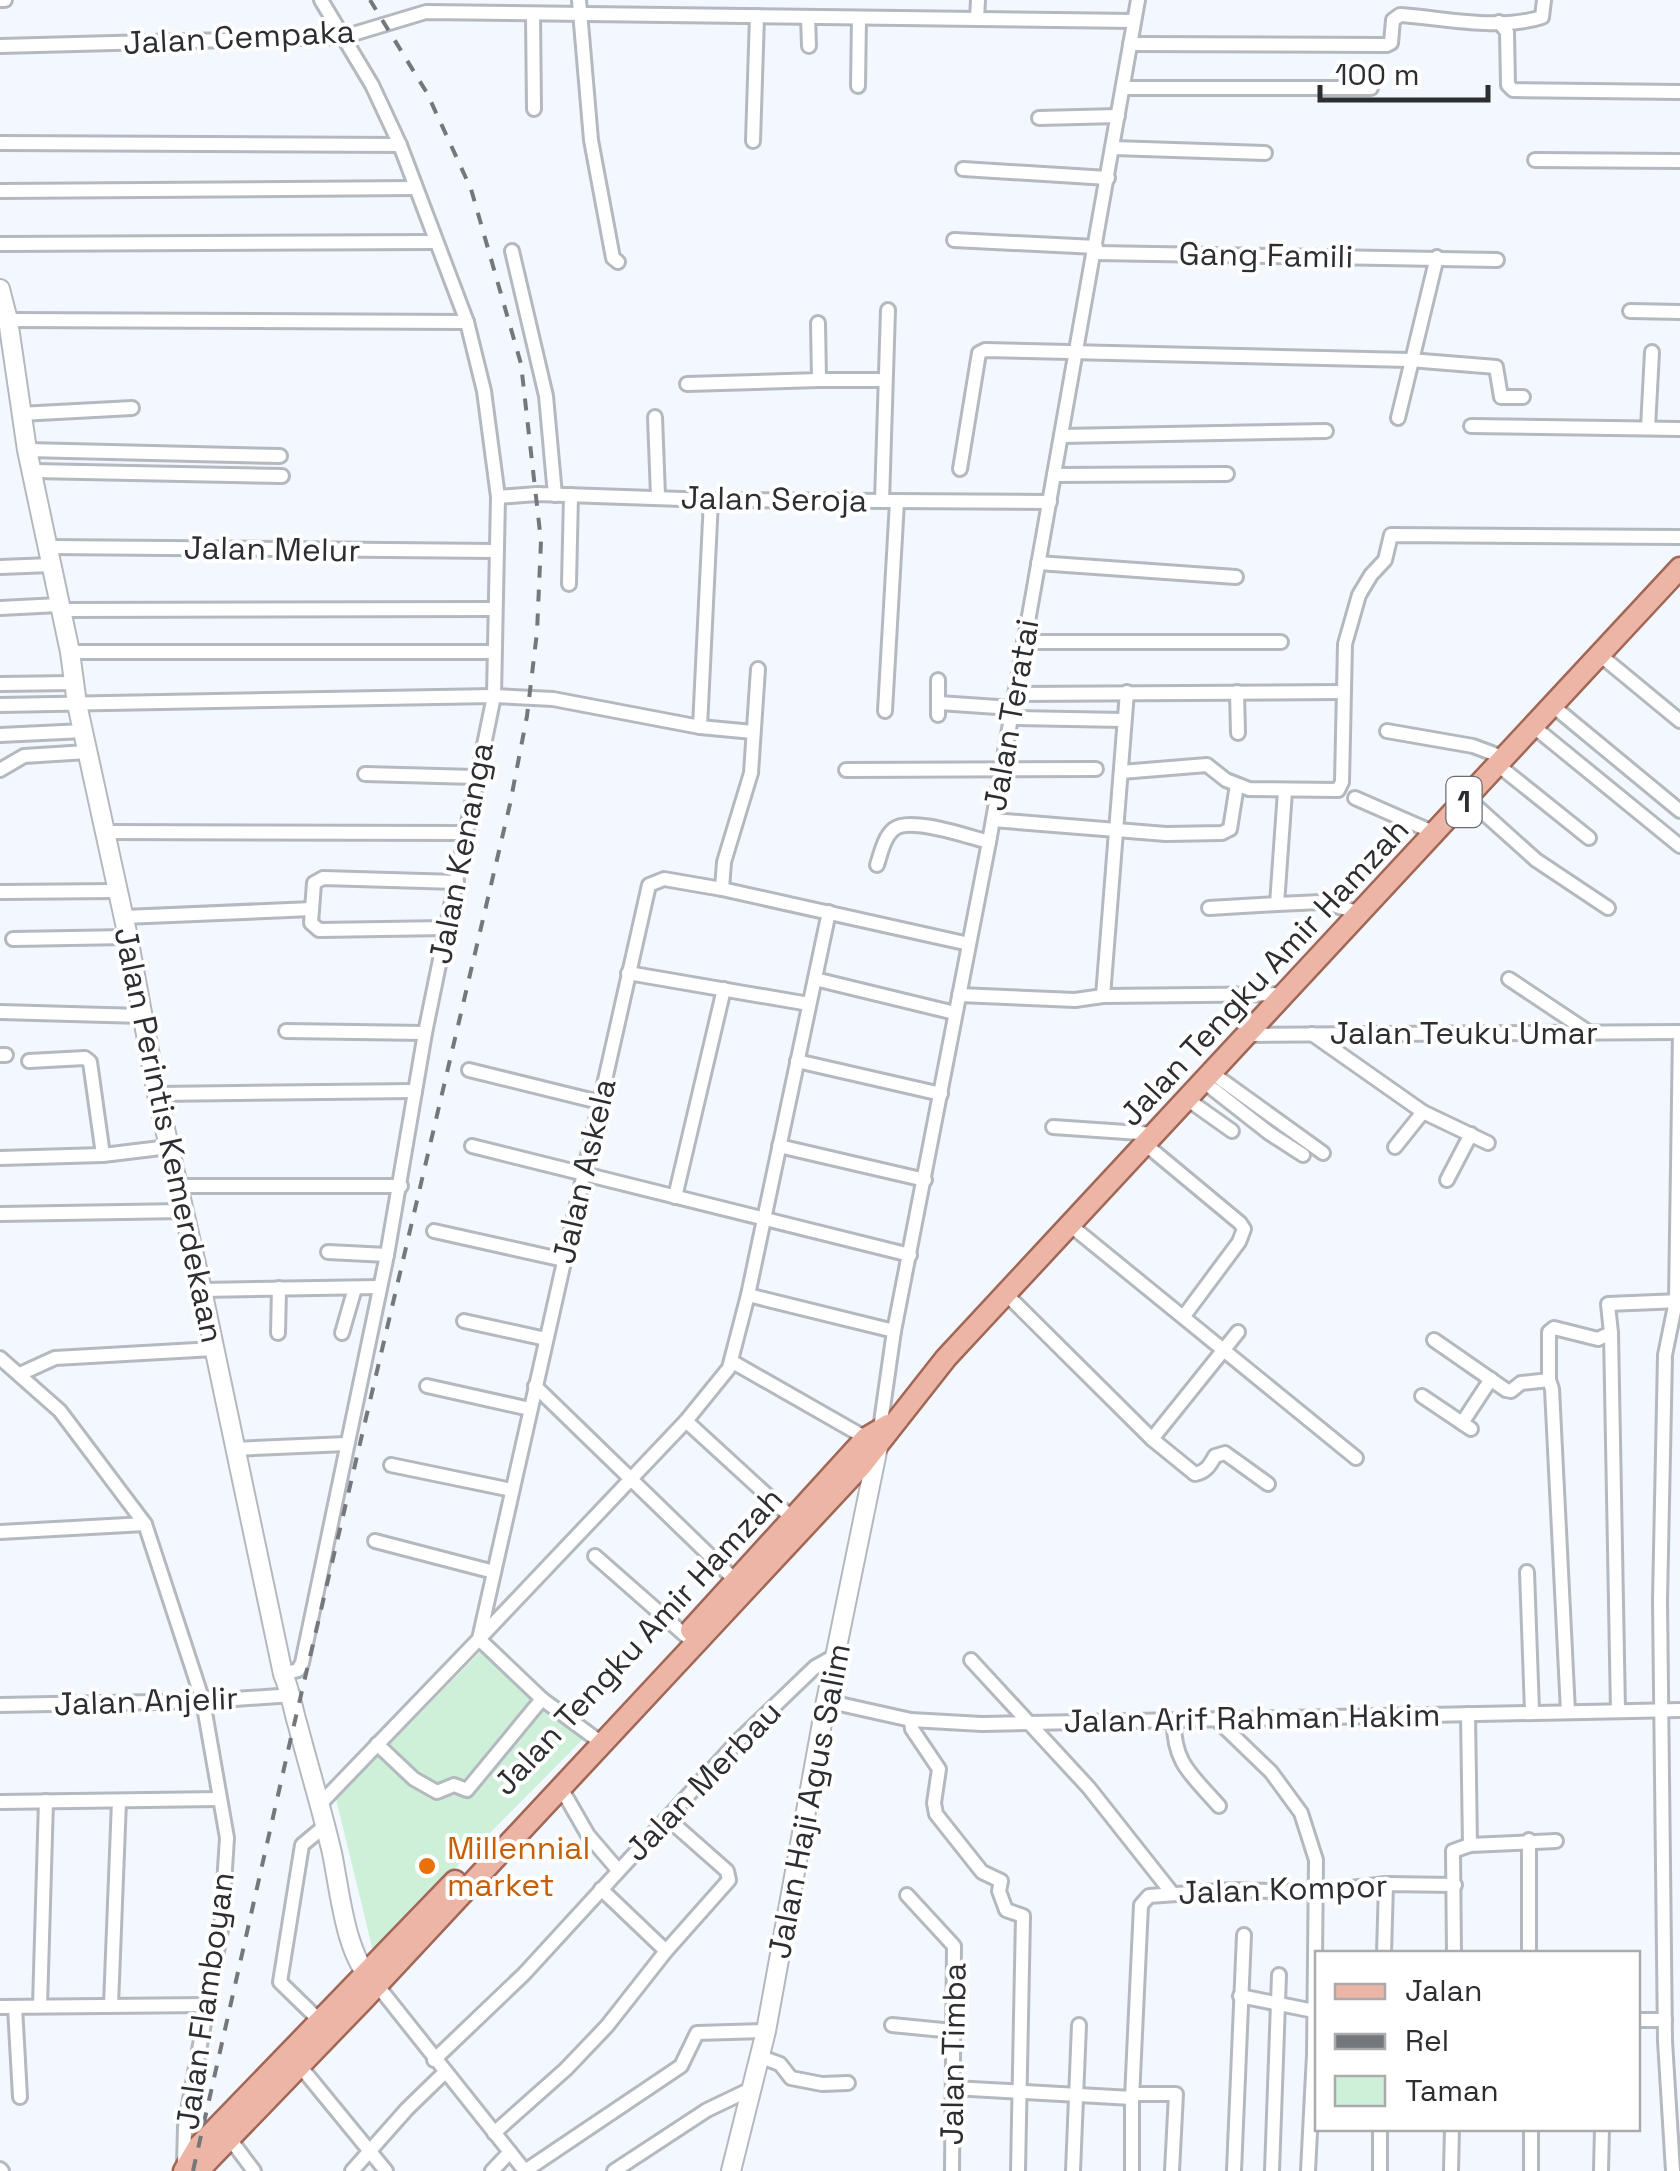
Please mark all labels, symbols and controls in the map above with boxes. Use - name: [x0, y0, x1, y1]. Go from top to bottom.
- street label: Jalan Cempaka: [122, 11, 356, 63]
- scale bar: [1320, 40, 1488, 102]
- text: 100 m: [1335, 55, 1420, 94]
- street label: Gang Famili: [1178, 233, 1354, 277]
- street label: Jalan Seroja: [680, 477, 868, 521]
- street label: Jalan Melur: [183, 527, 361, 571]
- street label: Jalan Teratai: [974, 616, 1048, 814]
- street label: Jalan Kenanga: [420, 739, 502, 967]
- road number: 1: [1446, 777, 1482, 827]
- street label: Jalan Tengku Amir Hamzah: [1111, 810, 1417, 1134]
- street label: Jalan Perintis Kemerdekaan: [105, 924, 233, 1346]
- street label: Jalan Teuku Umar: [1330, 1013, 1598, 1053]
- street label: Jalan Askela: [543, 1075, 625, 1267]
- street label: Jalan Tengku Amir Hamzah: [485, 1479, 791, 1803]
- street label: Jalan Haji Agus Salim: [759, 1640, 859, 1962]
- street label: Jalan Anjelir: [53, 1678, 239, 1724]
- street label: Jalan Merbau: [617, 1692, 789, 1870]
- street label: Jalan Arif Rahman Hakim: [1063, 1695, 1441, 1741]
- place label: Millennial market: [447, 1828, 590, 1905]
- marker: Millennial market: [416, 1855, 438, 1877]
- street label: Jalan Kompor: [1178, 1865, 1388, 1913]
- street label: Jalan Flamboyan: [167, 1870, 243, 2132]
- legend: [1315, 1951, 1640, 2131]
- street label: Jalan Timba: [931, 1962, 975, 2146]
- text: Jalan: [1405, 1971, 1482, 2010]
- text: Rel: [1405, 2021, 1449, 2060]
- text: Taman: [1405, 2071, 1499, 2110]

